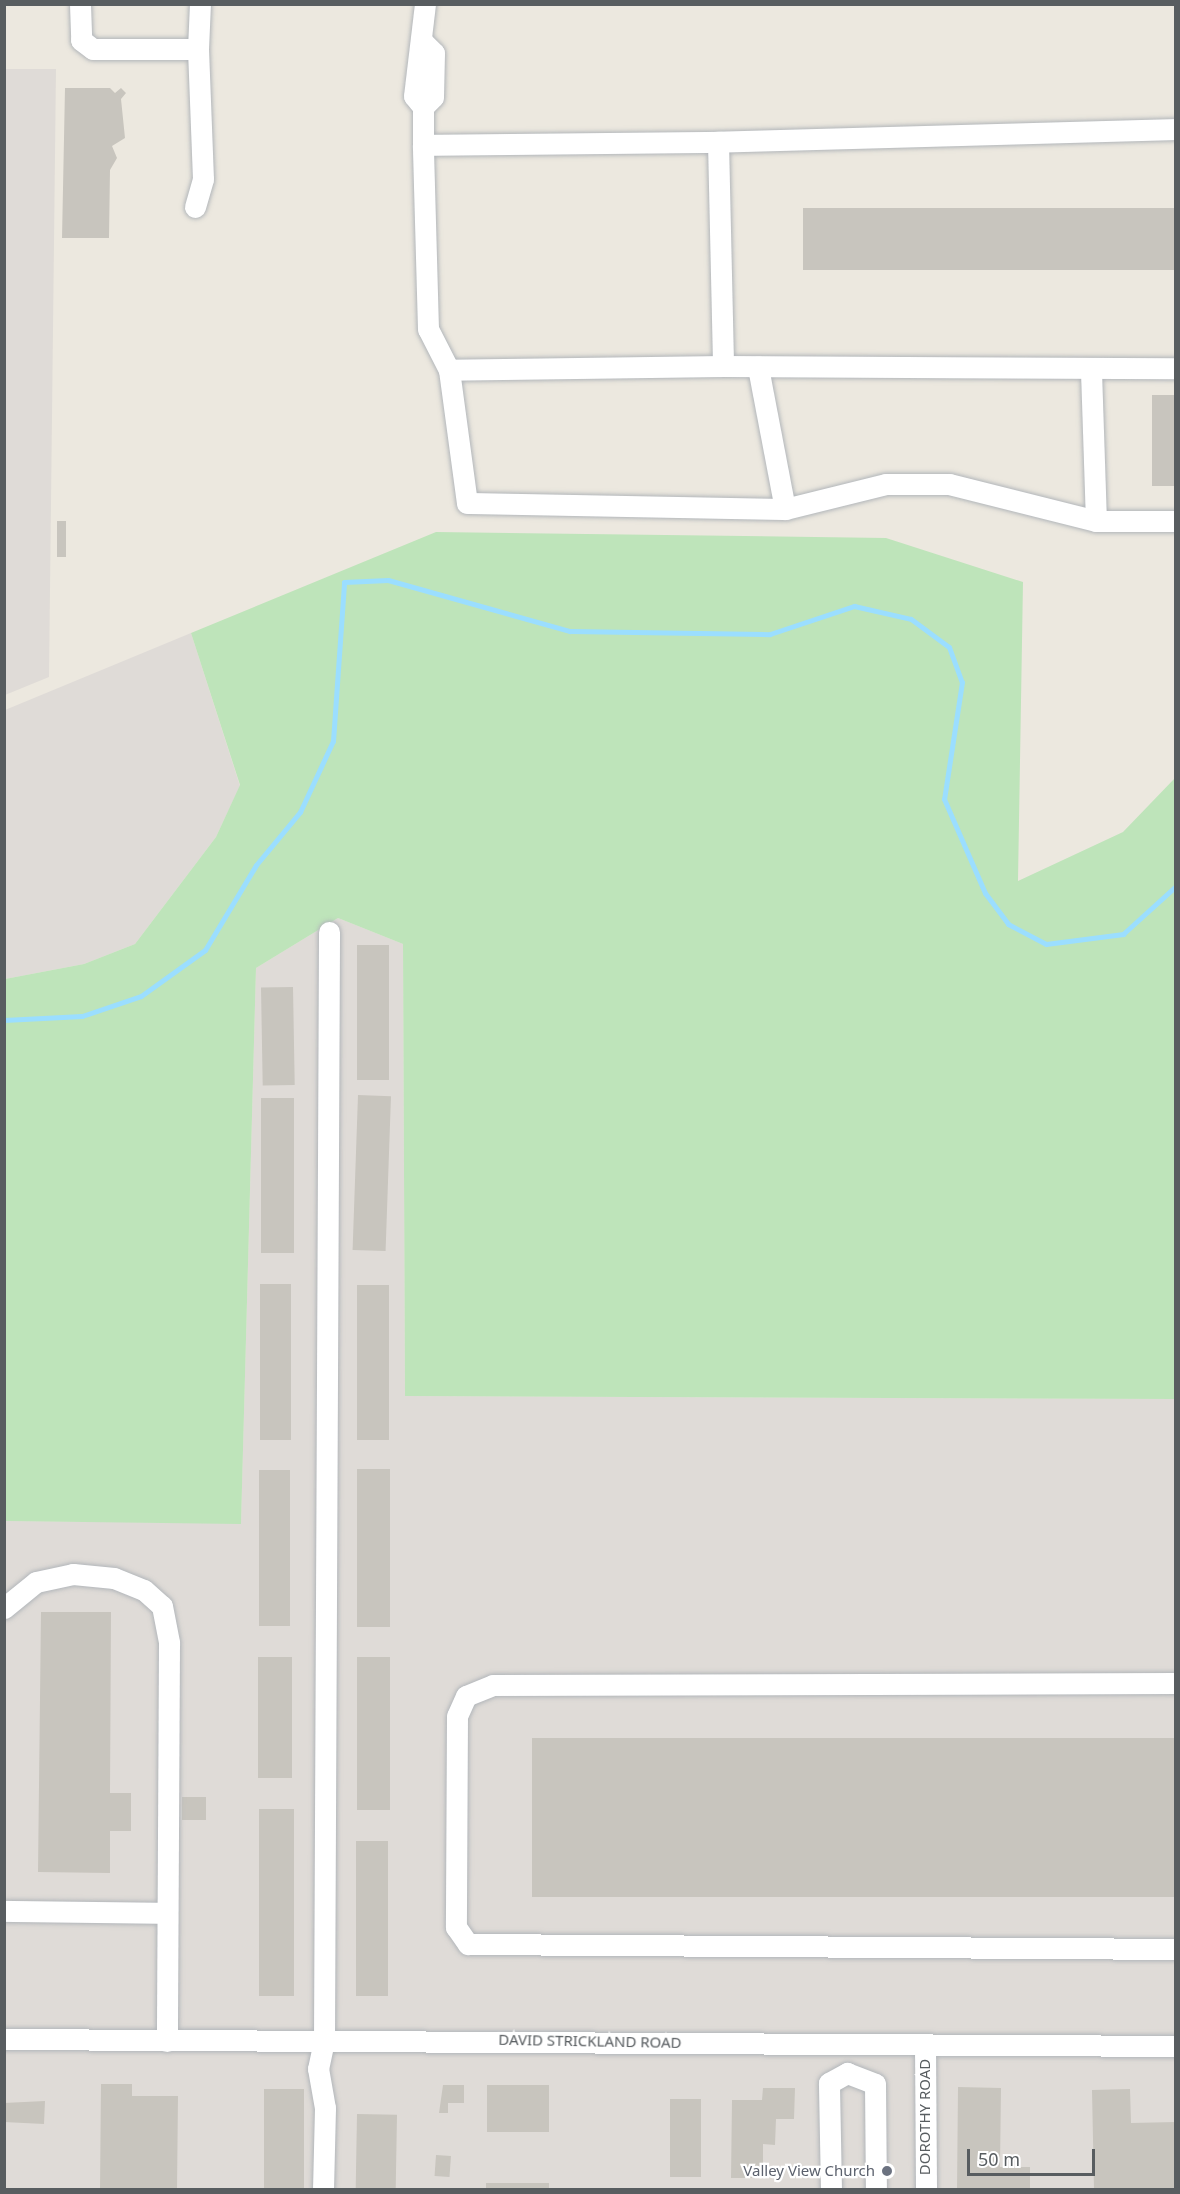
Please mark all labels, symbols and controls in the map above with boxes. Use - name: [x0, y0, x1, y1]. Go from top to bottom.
- street label: DAVID STRICKLAND ROAD: [498, 2030, 682, 2052]
- street label: DOROTHY ROAD: [916, 2059, 934, 2175]
- scale bar: [970, 2137, 1098, 2175]
- text: 50 m: [978, 2147, 1020, 2171]
- place label: Valley View Church: [743, 2162, 875, 2180]
- marker: Valley View Church: [880, 2164, 894, 2178]

